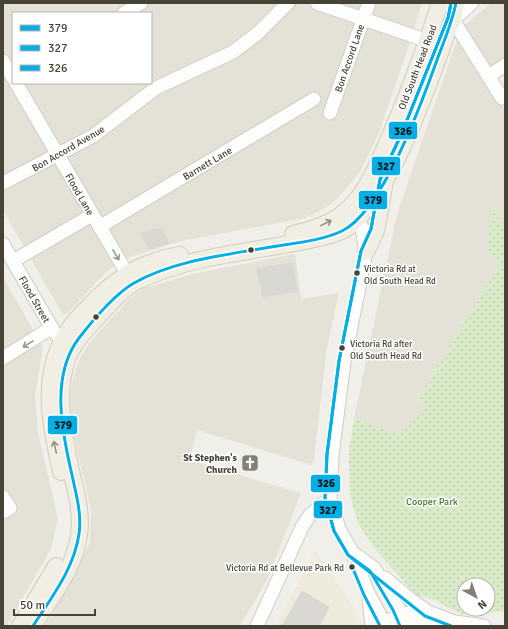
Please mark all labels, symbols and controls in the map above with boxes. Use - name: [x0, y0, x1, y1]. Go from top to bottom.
- legend: [12, 12, 152, 84]
- text: 379: [48, 21, 67, 36]
- street label: Bon Accord Lane: [333, 23, 367, 94]
- street label: Old South Head Road: [396, 23, 440, 112]
- text: 327: [48, 41, 67, 56]
- text: 326: [48, 61, 67, 76]
- line badge: 326: [388, 121, 418, 140]
- street label: Bon Accord Avenue: [30, 123, 107, 175]
- text: 326: [394, 125, 412, 138]
- street label: Barnett Lane: [181, 145, 234, 183]
- line badge: 327: [371, 156, 401, 176]
- text: 327: [377, 160, 395, 173]
- street label: Flood Lane: [62, 171, 96, 218]
- line badge: 379: [358, 190, 388, 210]
- text: 379: [364, 194, 382, 207]
- one-way arrow: [320, 218, 332, 226]
- unlabelled marker: [246, 245, 256, 255]
- one-way arrow: [112, 249, 120, 261]
- place label: Victoria Rd at Old South Head Rd: [364, 264, 436, 287]
- marker: Victoria Rd at Old South Head Rd: [352, 268, 362, 278]
- street label: Flood Street: [16, 274, 53, 325]
- unlabelled marker: [91, 312, 101, 322]
- place label: Victoria Rd after Old South Head Rd: [350, 339, 422, 362]
- one-way arrow: [22, 340, 34, 348]
- marker: Victoria Rd after Old South Head Rd: [337, 343, 347, 353]
- line badge: 379: [47, 415, 78, 435]
- text: 379: [54, 419, 72, 432]
- one-way arrow: [51, 441, 59, 454]
- place label: St Stephen's Church: [183, 452, 238, 476]
- church icon: St Stephen's Church: [240, 453, 260, 473]
- line badge: 326: [310, 474, 341, 493]
- text: 326: [317, 477, 335, 490]
- park label: Cooper Park: [406, 496, 458, 508]
- line badge: 327: [313, 500, 343, 519]
- text: 327: [319, 504, 337, 517]
- marker: Victoria Rd at Bellevue Park Rd: [347, 562, 357, 572]
- place label: Victoria Rd at Bellevue Park Rd: [226, 563, 344, 574]
- north arrow: [456, 577, 496, 617]
- scale bar: [14, 591, 95, 617]
- text: N: [475, 597, 489, 612]
- text: 50 m: [20, 598, 45, 613]

